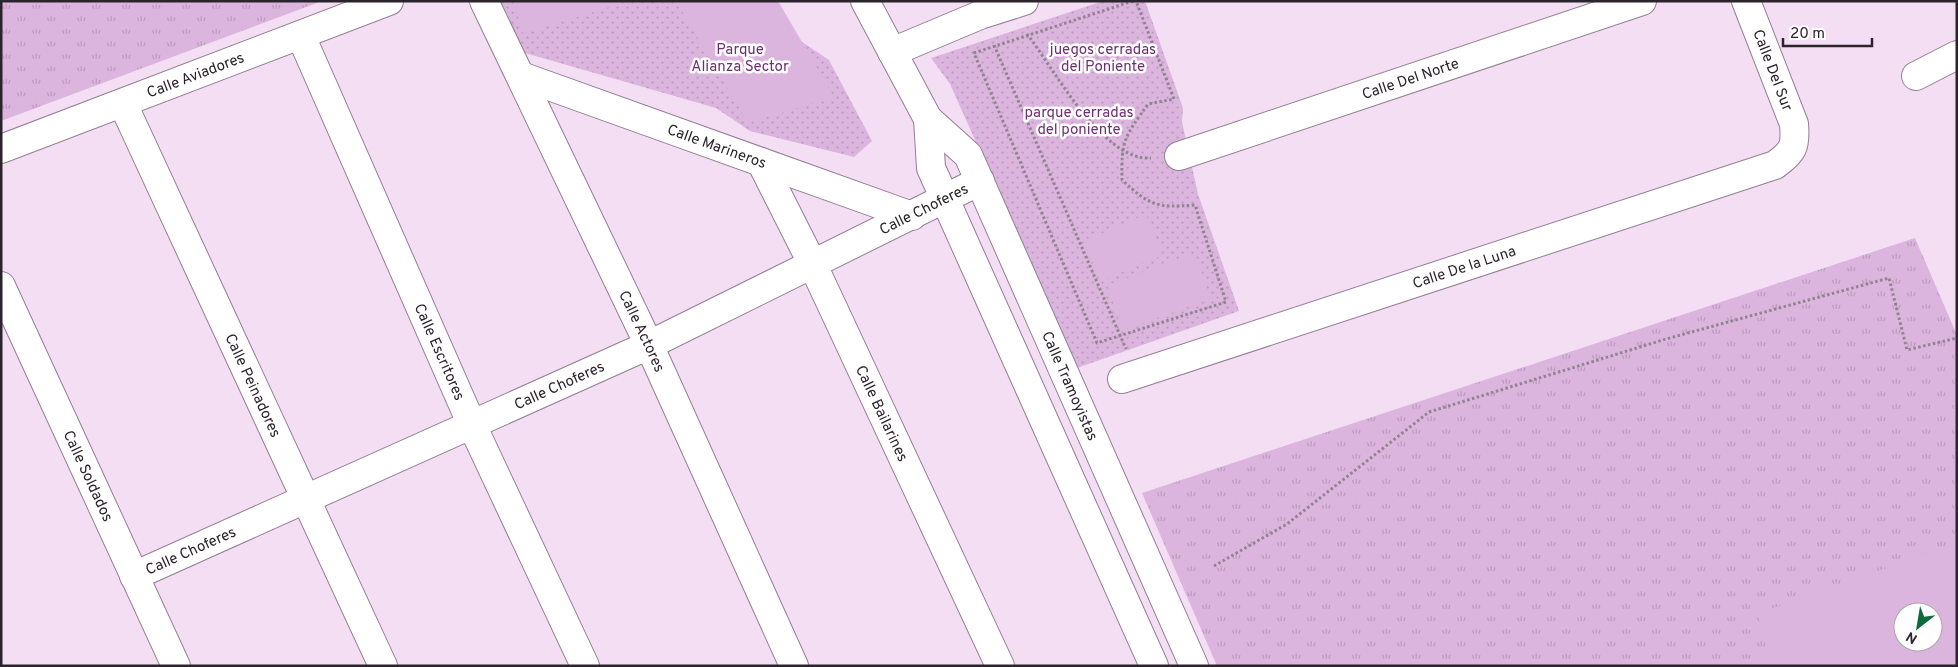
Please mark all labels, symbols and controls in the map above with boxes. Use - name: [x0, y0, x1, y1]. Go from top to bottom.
- scale bar: [1783, 15, 1872, 47]
- text: 20 m: [1790, 25, 1825, 44]
- street label: Calle Del Sur: [1747, 27, 1796, 114]
- park label: Parque Alianza Sector: [691, 41, 789, 77]
- park label: juegos cerradas del Poniente: [1049, 41, 1156, 77]
- street label: Calle Aviadores: [144, 49, 247, 103]
- street label: Calle Del Norte: [1360, 55, 1462, 105]
- park label: parque cerradas del poniente: [1024, 104, 1134, 140]
- street label: Calle Marineros: [664, 121, 769, 174]
- street label: Calle Choferes: [877, 180, 972, 240]
- street label: Calle De la Luna: [1411, 243, 1519, 294]
- street label: Calle Actores: [613, 288, 668, 376]
- street label: Calle Escritores: [409, 301, 468, 404]
- street label: Calle Tramoyistas: [1036, 329, 1101, 444]
- street label: Calle Peinadores: [220, 331, 284, 441]
- street label: Calle Choferes: [512, 358, 608, 415]
- street label: Calle Bailarines: [850, 363, 911, 465]
- street label: Calle Soldados: [58, 428, 116, 525]
- street label: Calle Choferes: [143, 523, 239, 581]
- north arrow: [1893, 602, 1943, 652]
- text: N: [1903, 627, 1921, 647]

